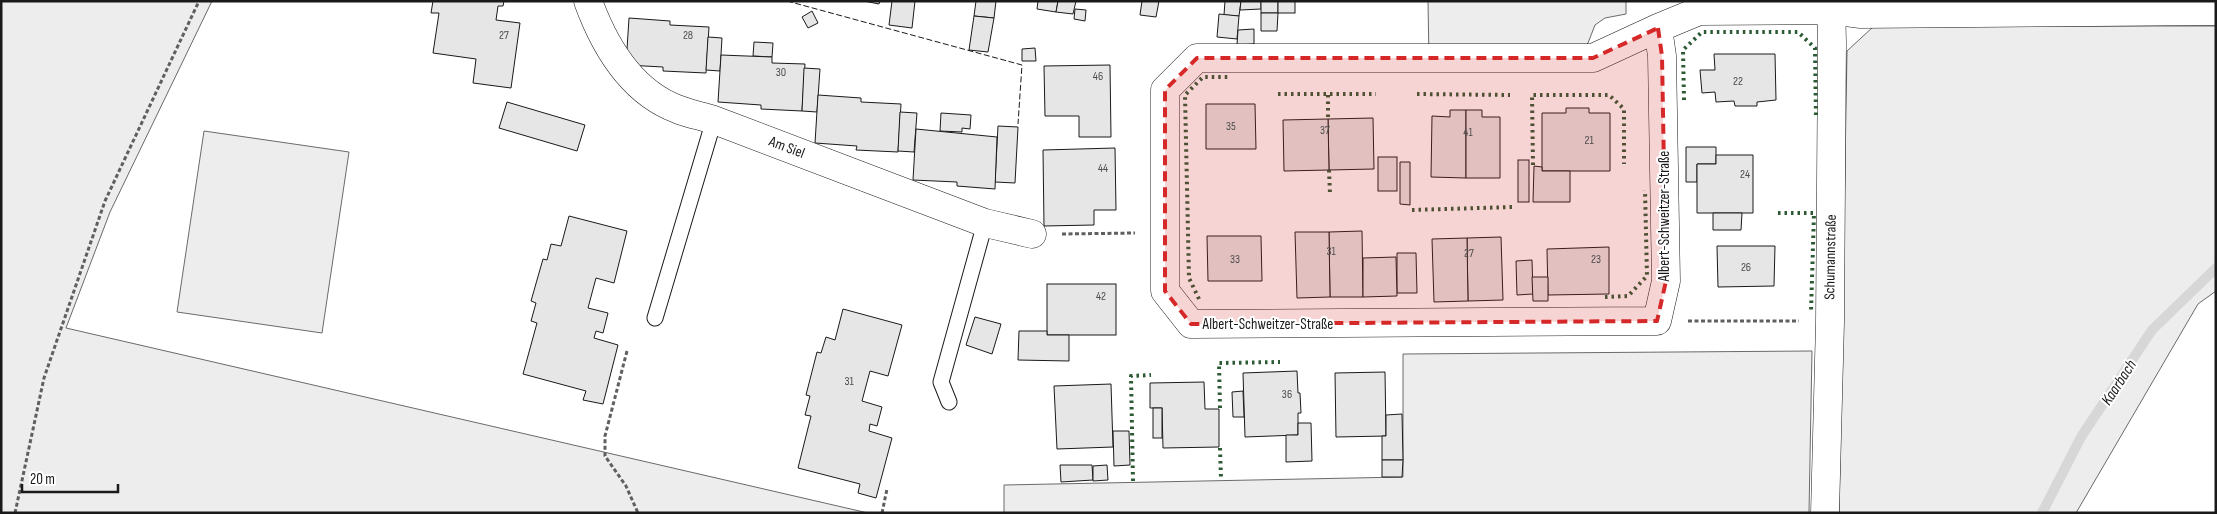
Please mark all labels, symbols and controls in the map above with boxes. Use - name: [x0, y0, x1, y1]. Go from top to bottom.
- house number: 27: [499, 28, 509, 43]
- house number: 28: [683, 28, 693, 43]
- house number: 30: [776, 65, 786, 80]
- house number: 46: [1093, 69, 1103, 84]
- house number: 22: [1733, 74, 1743, 89]
- house number: 35: [1226, 119, 1236, 134]
- house number: 37: [1320, 123, 1330, 138]
- house number: 41: [1463, 125, 1473, 140]
- street label: Am Siel: [765, 132, 807, 163]
- house number: 21: [1584, 133, 1594, 148]
- street label: Albert-Schweitzer-Straße: [1655, 151, 1674, 282]
- house number: 44: [1098, 161, 1108, 176]
- house number: 24: [1740, 167, 1750, 182]
- street label: Schumannstraße: [1820, 214, 1841, 300]
- house number: 31: [1326, 244, 1336, 259]
- house number: 27: [1464, 246, 1474, 261]
- house number: 33: [1230, 252, 1240, 267]
- house number: 23: [1591, 252, 1601, 267]
- house number: 26: [1741, 260, 1751, 275]
- house number: 42: [1096, 289, 1106, 304]
- street label: Albert-Schweitzer-Straße: [1202, 315, 1333, 334]
- water label: Kaarbach: [2098, 356, 2141, 409]
- house number: 31: [844, 374, 854, 389]
- house number: 36: [1282, 387, 1292, 402]
- scale bar: [22, 462, 119, 494]
- text: 20 m: [30, 470, 55, 489]

